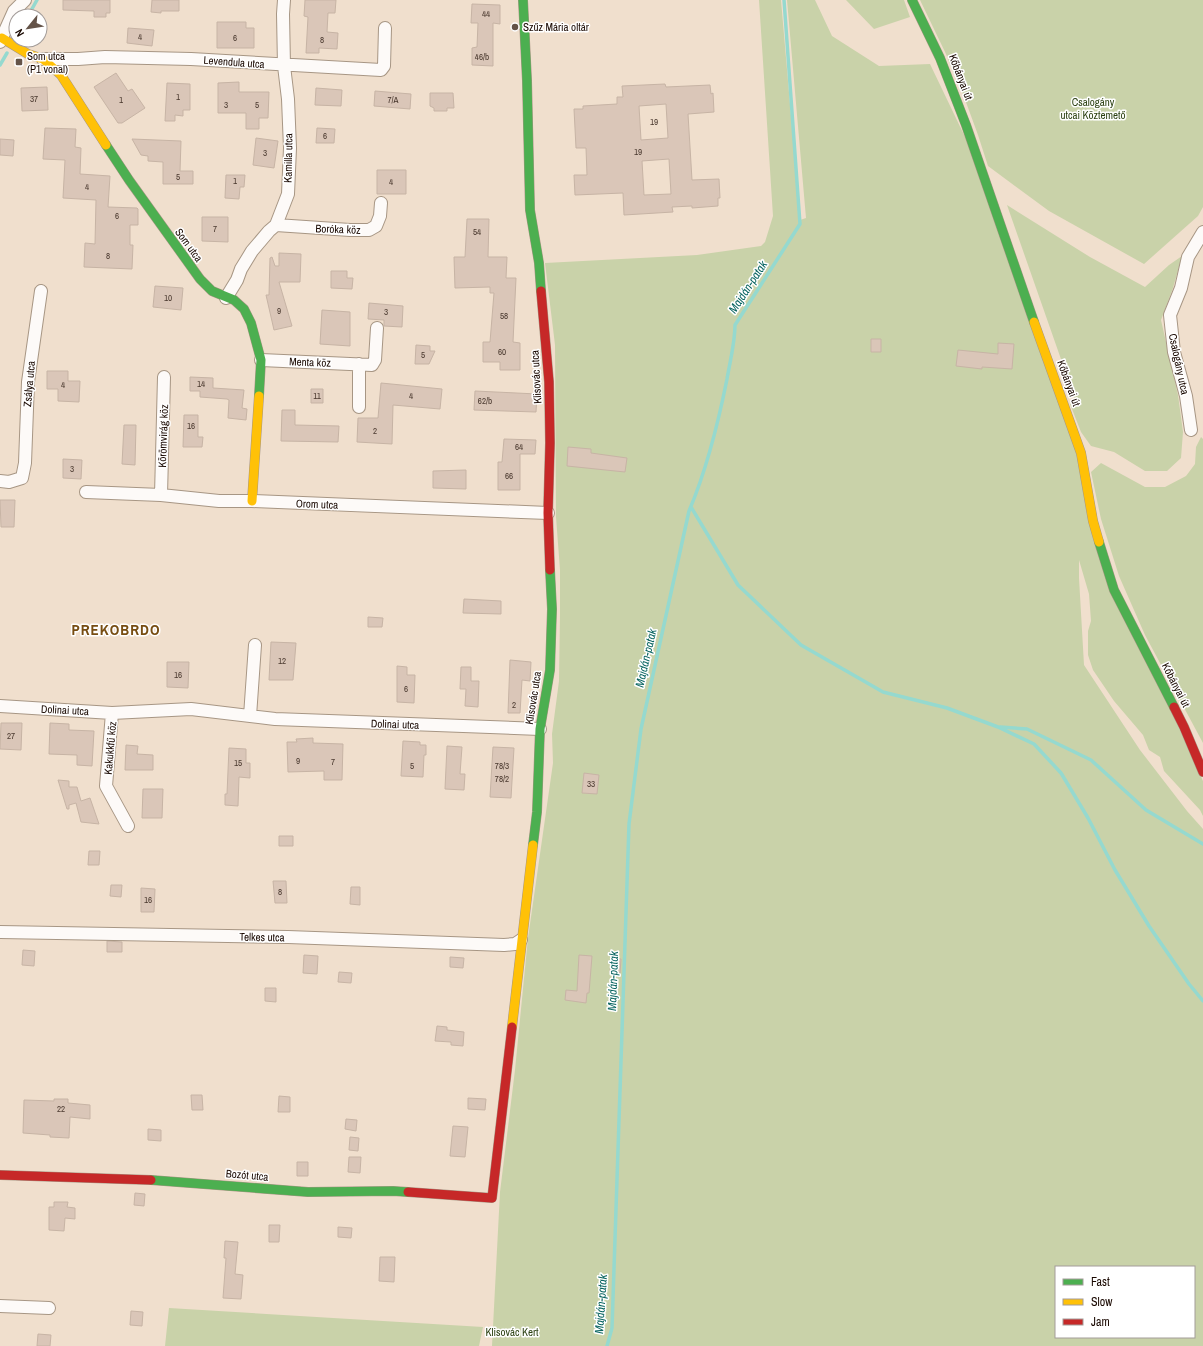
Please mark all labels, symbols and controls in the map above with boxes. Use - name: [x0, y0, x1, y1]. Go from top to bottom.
- north arrow: [8, 8, 48, 48]
- house number: 44: [482, 8, 490, 20]
- place label: Szűz Mária oltár: [523, 20, 589, 34]
- marker: Szűz Mária oltár: [510, 22, 520, 32]
- text: N: [12, 27, 27, 39]
- house number: 4: [138, 31, 142, 43]
- house number: 6: [233, 32, 237, 44]
- house number: 8: [320, 34, 324, 46]
- place label: Som utca (P1 vonal): [27, 49, 68, 76]
- house number: 46/b: [475, 51, 489, 63]
- street label: Kőbányai út: [946, 52, 976, 102]
- street label: Levendula utca: [203, 53, 265, 71]
- marker: Som utca (P1 vonal): [14, 57, 24, 67]
- house number: 1: [176, 91, 180, 103]
- house number: 37: [30, 93, 38, 105]
- house number: 1: [119, 94, 123, 106]
- house number: 7/A: [387, 94, 399, 106]
- park label: Csalogány utcai Köztemető: [1060, 95, 1126, 122]
- house number: 3: [224, 99, 228, 111]
- house number: 5: [255, 99, 259, 111]
- house number: 19: [650, 116, 658, 128]
- house number: 6: [323, 130, 327, 142]
- street label: Kamilla utca: [281, 133, 295, 183]
- house number: 19: [634, 146, 642, 158]
- house number: 3: [263, 147, 267, 159]
- house number: 5: [176, 171, 180, 183]
- house number: 1: [233, 175, 237, 187]
- house number: 4: [389, 176, 393, 188]
- house number: 4: [85, 181, 89, 193]
- house number: 6: [115, 210, 119, 222]
- street label: Boróka köz: [315, 221, 361, 237]
- house number: 7: [213, 223, 217, 235]
- street label: Som utca: [172, 225, 206, 265]
- house number: 54: [473, 226, 481, 238]
- house number: 8: [106, 250, 110, 262]
- water label: Majdán-patak: [725, 257, 772, 316]
- house number: 10: [164, 292, 172, 304]
- house number: 9: [277, 305, 281, 317]
- house number: 3: [384, 306, 388, 318]
- house number: 58: [500, 310, 508, 322]
- street label: Csalogány utca: [1166, 332, 1192, 396]
- house number: 60: [498, 346, 506, 358]
- house number: 5: [421, 349, 425, 361]
- street label: Klisovác utca: [528, 350, 544, 404]
- street label: Menta köz: [289, 354, 332, 370]
- street label: Kőbányai út: [1054, 358, 1084, 408]
- street label: Zsálya utca: [20, 360, 38, 408]
- house number: 14: [197, 378, 205, 390]
- house number: 4: [61, 379, 65, 391]
- house number: 11: [313, 390, 321, 402]
- house number: 4: [409, 390, 413, 402]
- house number: 62/b: [478, 395, 492, 407]
- street label: Körömvirág köz: [155, 404, 171, 468]
- house number: 16: [187, 420, 195, 432]
- house number: 2: [373, 425, 377, 437]
- house number: 64: [515, 441, 523, 453]
- house number: 3: [70, 463, 74, 475]
- house number: 66: [505, 470, 513, 482]
- street label: Orom utca: [296, 496, 338, 512]
- district label: PREKOBRDO: [72, 619, 160, 640]
- water label: Majdán-patak: [631, 626, 661, 689]
- house number: 12: [278, 655, 286, 667]
- street label: Kőbányai út: [1159, 660, 1193, 710]
- house number: 16: [174, 669, 182, 681]
- street label: Klisovác utca: [522, 670, 544, 726]
- house number: 6: [404, 683, 408, 695]
- house number: 2: [512, 699, 516, 711]
- street label: Dolinai utca: [41, 702, 89, 718]
- street label: Dolinai utca: [371, 716, 419, 732]
- street label: Kakukkfű köz: [101, 720, 119, 775]
- house number: 27: [7, 730, 15, 742]
- house number: 9: [296, 755, 300, 767]
- house number: 7: [331, 756, 335, 768]
- house number: 15: [234, 757, 242, 769]
- house number: 5: [410, 760, 414, 772]
- house number: 78/3: [495, 760, 509, 772]
- house number: 78/2: [495, 773, 509, 785]
- house number: 33: [587, 778, 595, 790]
- house number: 8: [278, 886, 282, 898]
- house number: 16: [144, 894, 152, 906]
- street label: Telkes utca: [239, 930, 285, 944]
- water label: Majdán-patak: [604, 950, 622, 1011]
- house number: 22: [57, 1103, 65, 1115]
- street label: Bozót utca: [225, 1166, 269, 1184]
- legend: [1055, 1266, 1195, 1338]
- water label: Majdán-patak: [591, 1273, 611, 1334]
- text: Fast: [1091, 1274, 1110, 1290]
- text: Slow: [1091, 1294, 1113, 1310]
- text: Jam: [1091, 1314, 1110, 1330]
- park label: Klisovác Kert: [485, 1325, 539, 1339]

